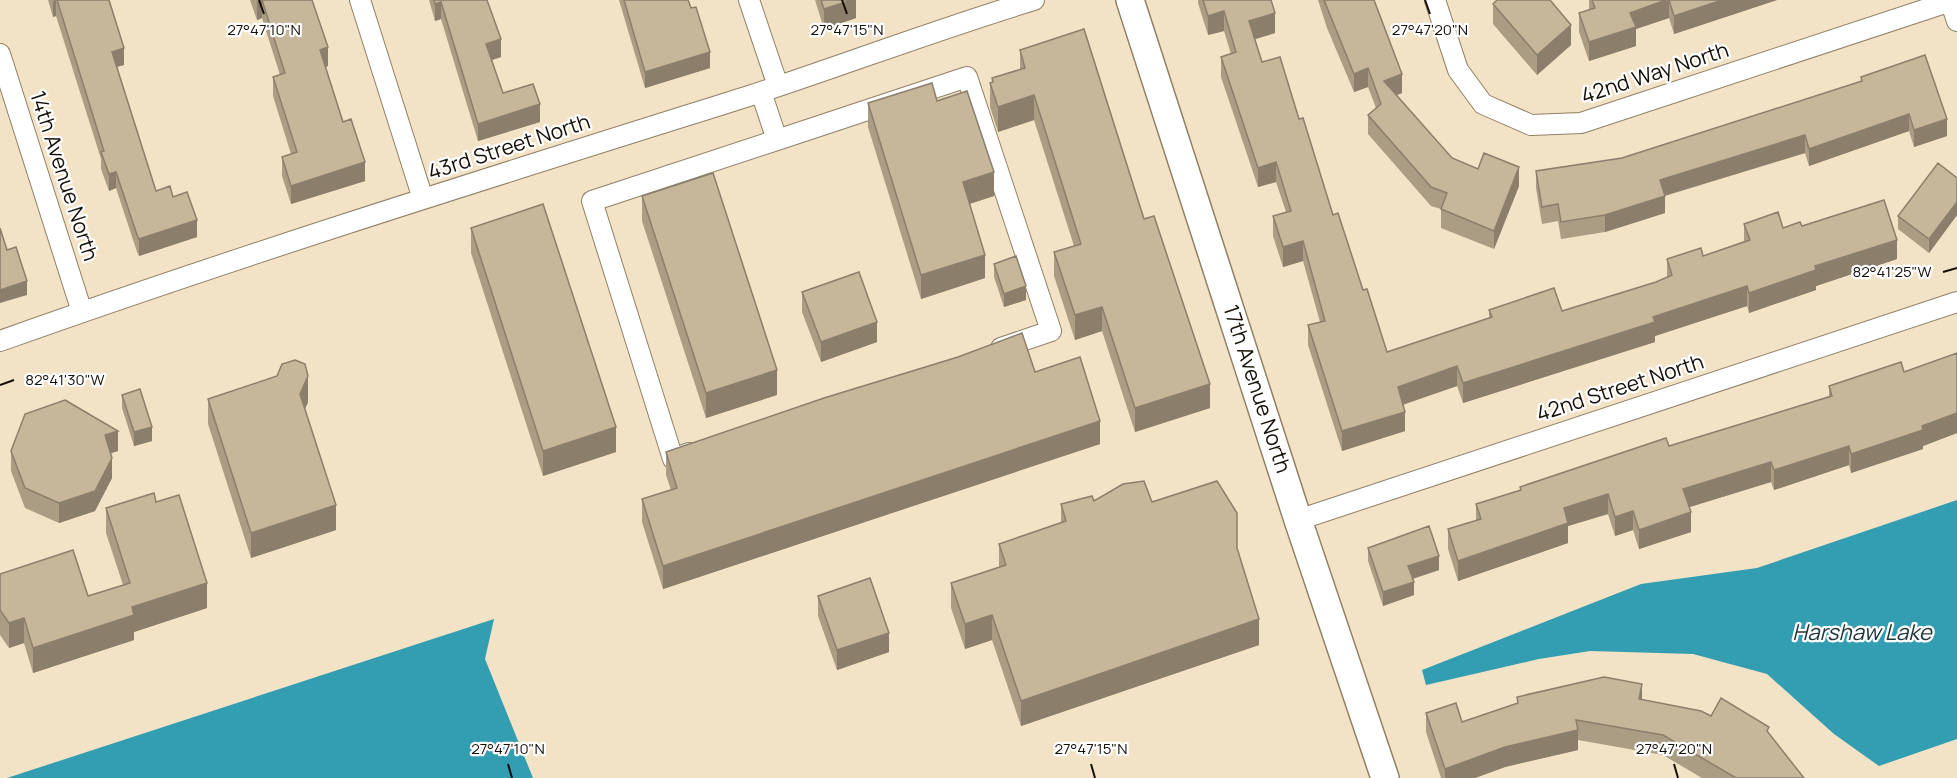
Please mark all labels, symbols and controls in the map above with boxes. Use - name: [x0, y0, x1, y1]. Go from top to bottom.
- text: 27°47'10"N: [227, 19, 301, 40]
- text: 27°47'15"N: [810, 19, 884, 40]
- text: 27°47'20"N: [1392, 19, 1468, 40]
- street label: 42nd Way North: [1577, 35, 1732, 109]
- street label: 14th Avenue North: [24, 87, 106, 264]
- street label: 43rd Street North: [424, 107, 593, 185]
- text: 82°41'25"W: [1852, 261, 1932, 282]
- street label: 17th Avenue North: [1218, 301, 1298, 476]
- street label: 42nd Street North: [1532, 347, 1707, 427]
- text: 82°41'30"W: [25, 369, 105, 390]
- water label: Harshaw Lake: [1792, 617, 1933, 647]
- text: 27°47'10"N: [471, 738, 545, 759]
- text: 27°47'15"N: [1054, 738, 1128, 759]
- text: 27°47'20"N: [1636, 738, 1712, 759]

